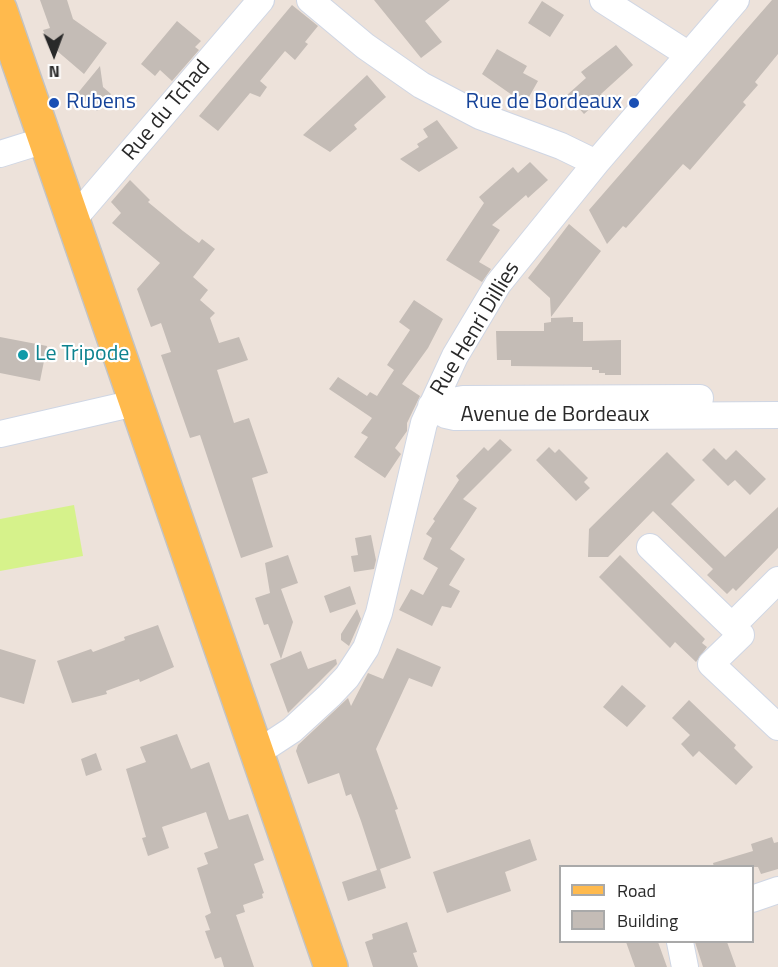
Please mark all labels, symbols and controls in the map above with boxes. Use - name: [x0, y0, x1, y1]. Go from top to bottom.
- north arrow: [24, 24, 84, 84]
- street label: Rue du Tchad: [117, 55, 217, 167]
- text: N: [49, 60, 60, 84]
- place label: Rubens: [66, 90, 136, 116]
- place label: Rue de Bordeaux: [465, 90, 622, 116]
- marker: Rubens: [47, 96, 61, 110]
- marker: Rue de Bordeaux: [627, 96, 641, 110]
- street label: Rue Henri Dillies: [426, 257, 526, 401]
- place label: Le Tripode: [35, 342, 129, 368]
- marker: Le Tripode: [16, 348, 30, 362]
- street label: Avenue de Bordeaux: [460, 403, 650, 429]
- legend: [559, 865, 754, 943]
- text: Road: [617, 877, 656, 904]
- text: Building: [617, 907, 678, 934]

